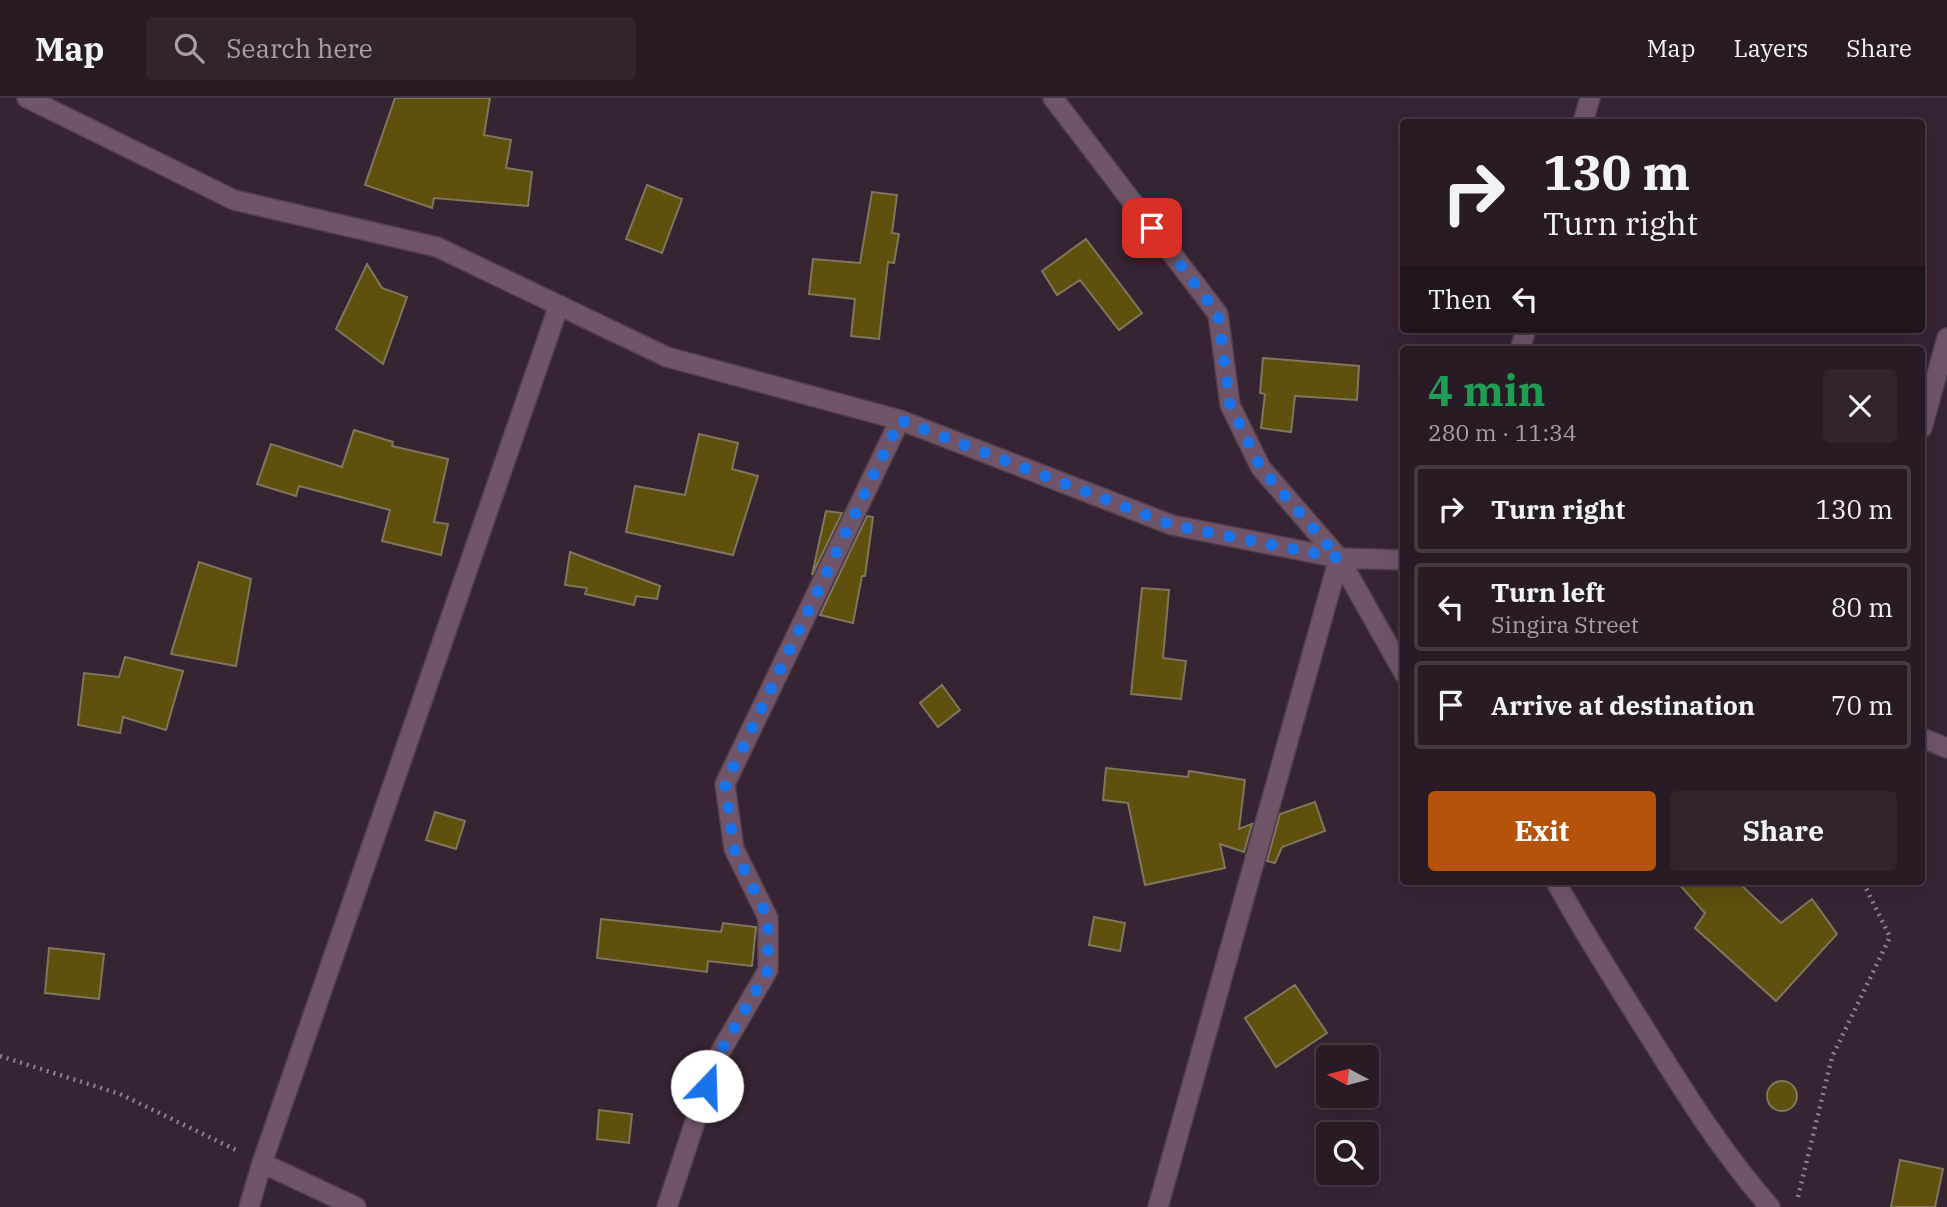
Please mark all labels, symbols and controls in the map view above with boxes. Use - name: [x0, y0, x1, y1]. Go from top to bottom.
- search box: [146, 17, 636, 80]
- text: Map: [35, 27, 104, 70]
- icon: search: [170, 29, 208, 67]
- text: Search here: [226, 31, 373, 65]
- text: Map: [1647, 32, 1695, 64]
- text: Layers: [1733, 32, 1808, 64]
- text: Share: [1846, 32, 1912, 64]
- text: 130 m: [1543, 140, 1690, 203]
- icon: right: [1428, 147, 1519, 238]
- pin: [1122, 198, 1182, 258]
- text: Turn right: [1543, 202, 1698, 244]
- icon: arrive: [1133, 209, 1171, 247]
- icon: left: [1506, 280, 1544, 318]
- text: Then: [1428, 282, 1492, 316]
- text: 4 min: [1428, 363, 1546, 418]
- button: close: [1823, 369, 1897, 443]
- text: 280 m · 11:34: [1428, 417, 1577, 447]
- icon: right: [1432, 490, 1470, 528]
- text: Turn right: [1491, 492, 1625, 526]
- text: 130 m: [1815, 492, 1893, 526]
- text: Turn left: [1491, 575, 1605, 609]
- icon: left: [1432, 588, 1470, 626]
- text: 80 m: [1831, 590, 1893, 624]
- text: Singira Street: [1491, 609, 1639, 639]
- icon: arrive: [1432, 686, 1470, 724]
- text: Arrive at destination: [1491, 688, 1755, 722]
- text: 70 m: [1831, 688, 1893, 722]
- button: Exit: [1428, 791, 1656, 871]
- button: Share: [1670, 791, 1897, 871]
- north arrow: [1316, 1045, 1379, 1108]
- map controls: [1316, 1045, 1379, 1185]
- position arrow: [670, 1049, 744, 1123]
- button: search: [1316, 1122, 1379, 1185]

